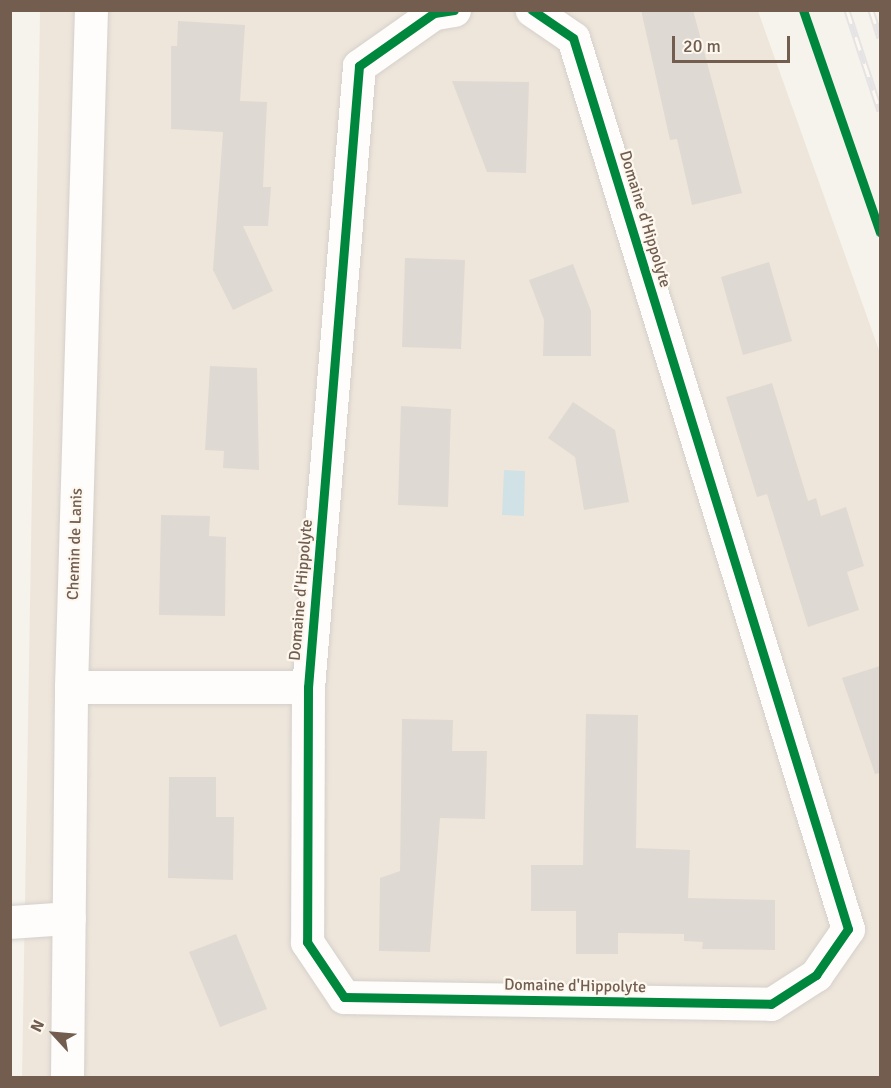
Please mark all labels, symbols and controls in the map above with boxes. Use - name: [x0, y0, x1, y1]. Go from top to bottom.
- scale bar: [675, 24, 794, 62]
- text: 20 m: [683, 35, 721, 57]
- street label: Domaine d'Hippolyte: [615, 148, 675, 290]
- street label: Chemin de Lanis: [63, 488, 87, 600]
- street label: Domaine d'Hippolyte: [285, 518, 317, 662]
- street label: Domaine d'Hippolyte: [504, 975, 646, 997]
- north arrow: [24, 1004, 84, 1064]
- text: N: [26, 1017, 49, 1036]

